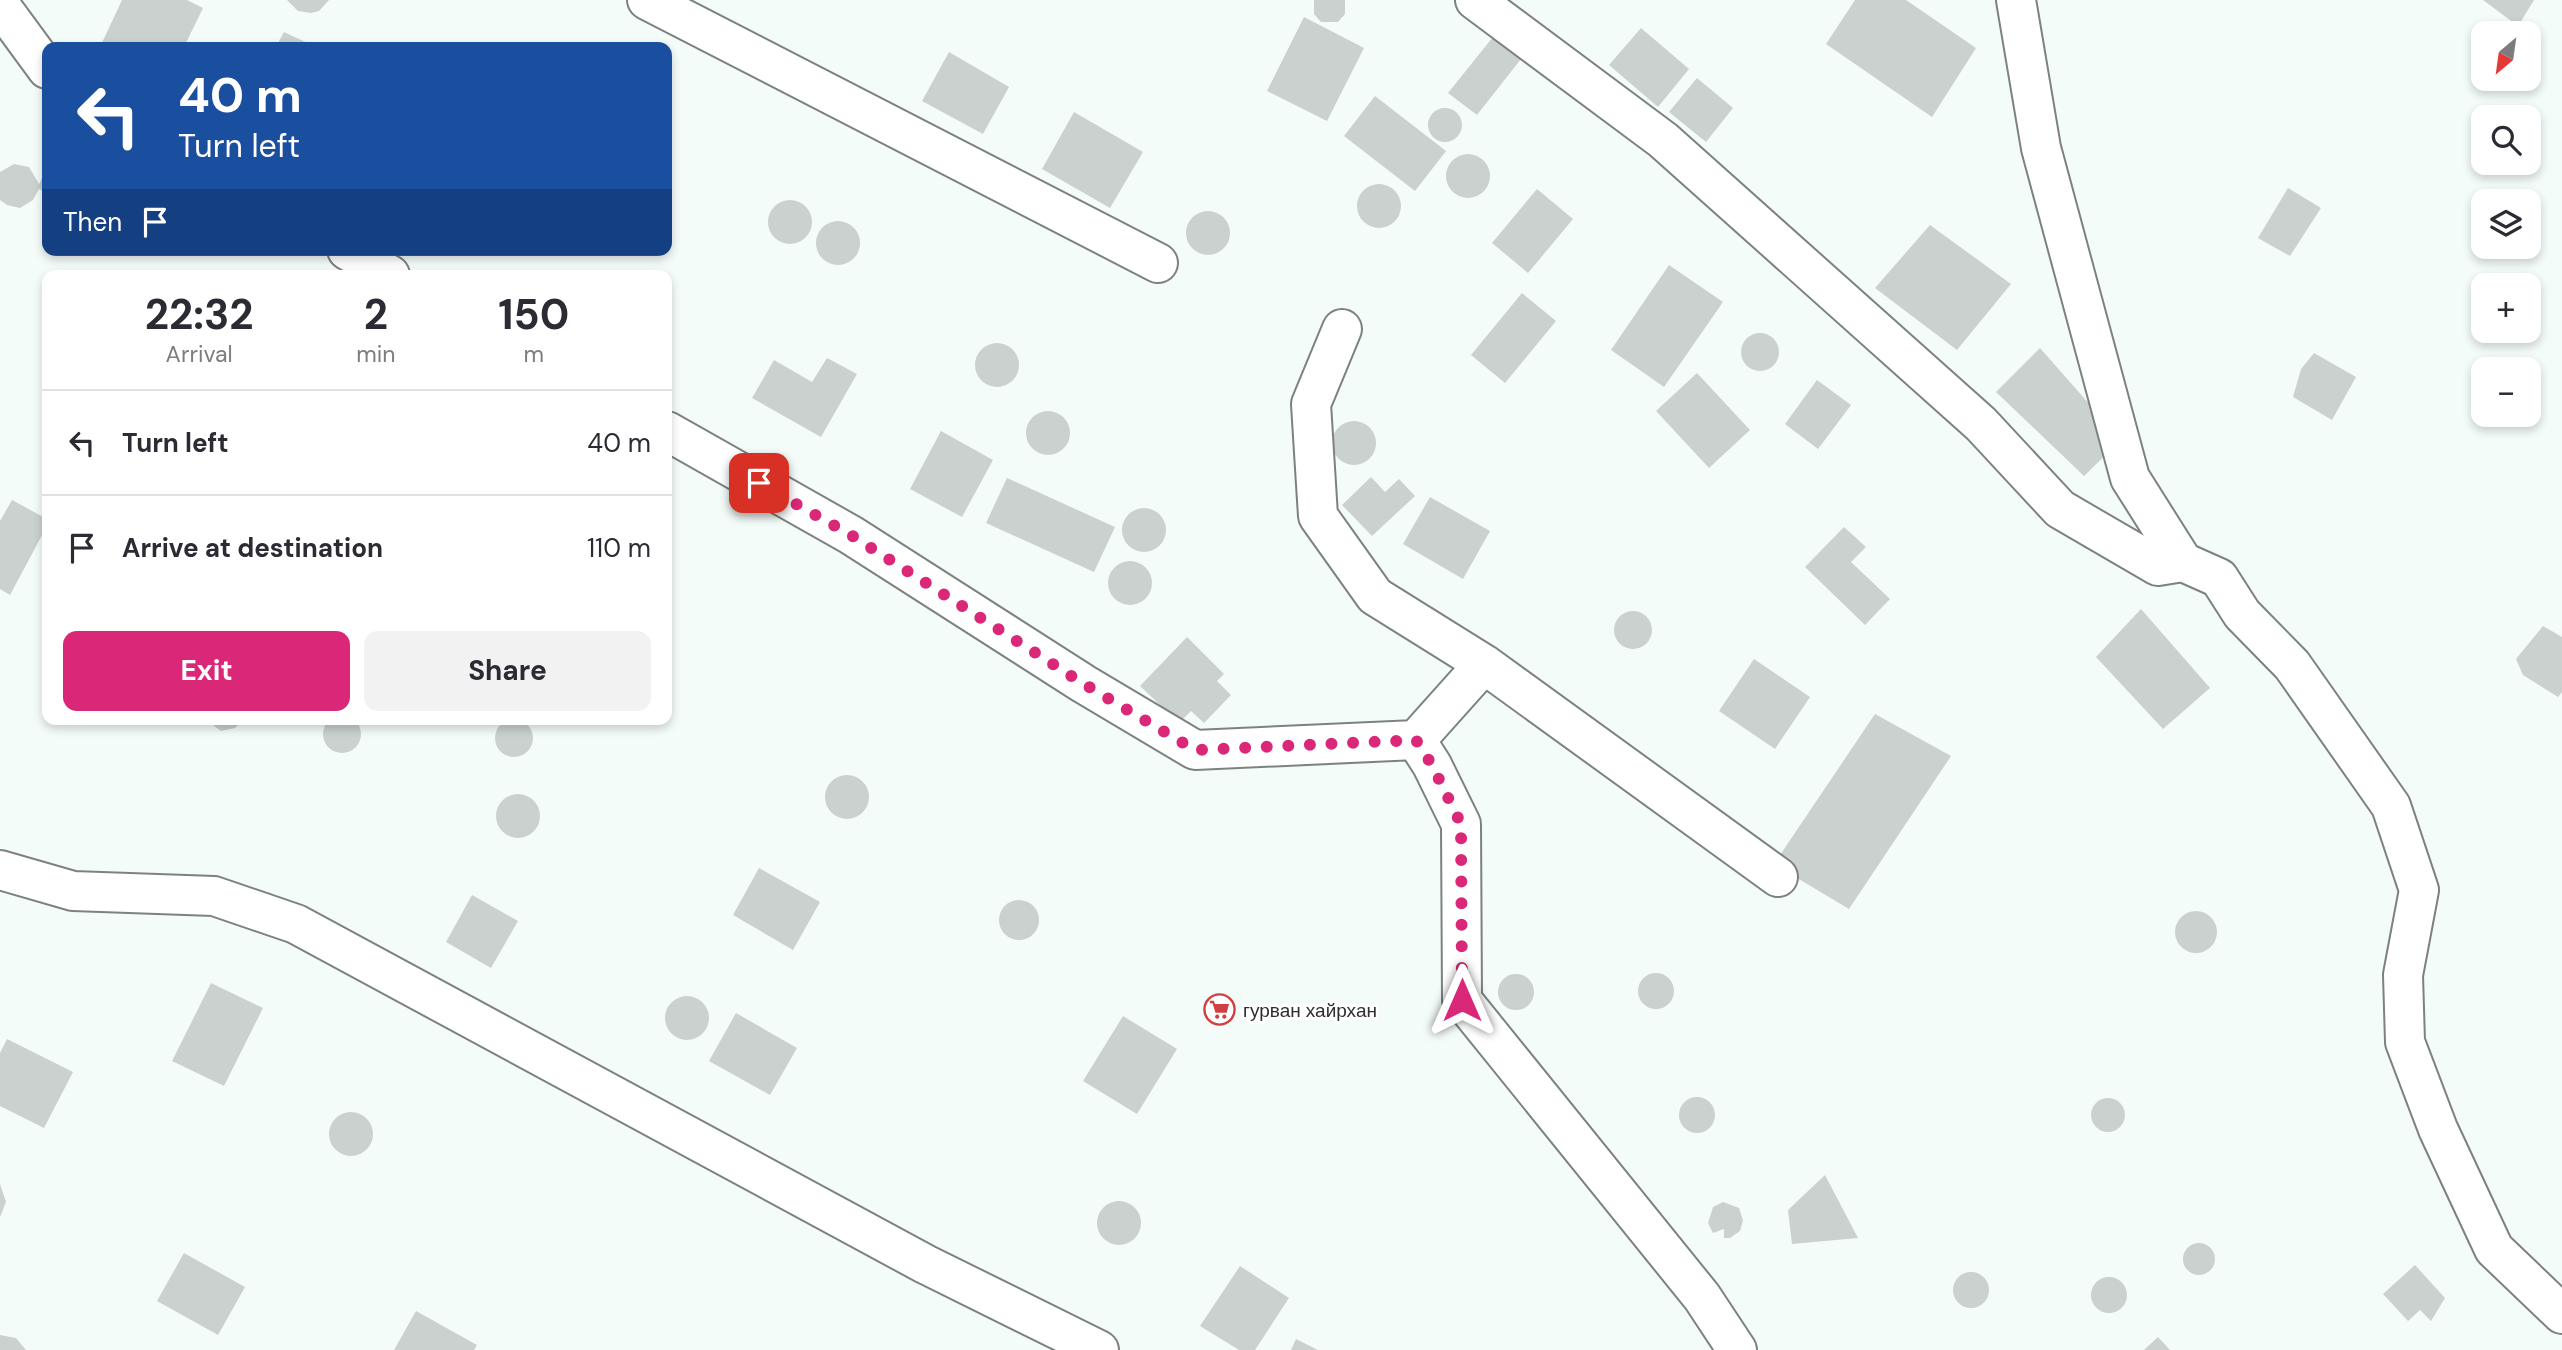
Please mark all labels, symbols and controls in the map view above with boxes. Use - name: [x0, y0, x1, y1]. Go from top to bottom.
- north arrow: [2471, 21, 2541, 91]
- map controls: [2471, 21, 2541, 427]
- text: 40 m: [178, 63, 302, 127]
- icon: left: [63, 70, 154, 161]
- button: search: [2471, 105, 2541, 175]
- text: Turn left: [178, 125, 300, 167]
- button: layers: [2471, 189, 2541, 259]
- icon: arrive: [136, 203, 174, 241]
- text: Then: [63, 205, 122, 239]
- button: +: [2471, 273, 2541, 343]
- text: 22:32: [145, 287, 253, 342]
- text: 2: [364, 287, 388, 342]
- text: 150: [498, 287, 569, 342]
- text: Arrival: [166, 339, 233, 369]
- text: min: [356, 339, 395, 369]
- text: m: [523, 339, 544, 369]
- button: −: [2471, 357, 2541, 427]
- icon: left: [63, 424, 101, 462]
- text: Turn left: [122, 426, 229, 460]
- text: 40 m: [587, 426, 651, 460]
- pin: [729, 453, 789, 513]
- icon: arrive: [740, 464, 778, 502]
- icon: arrive: [63, 529, 101, 567]
- text: Arrive at destination: [122, 531, 383, 565]
- text: 110 m: [587, 531, 651, 565]
- button: Exit: [63, 631, 350, 711]
- button: Share: [364, 631, 651, 711]
- position arrow: [1425, 963, 1499, 1037]
- supermarket icon: гурван хайрхан: [1203, 993, 1237, 1027]
- place label: гурван хайрхан: [1243, 998, 1377, 1023]

